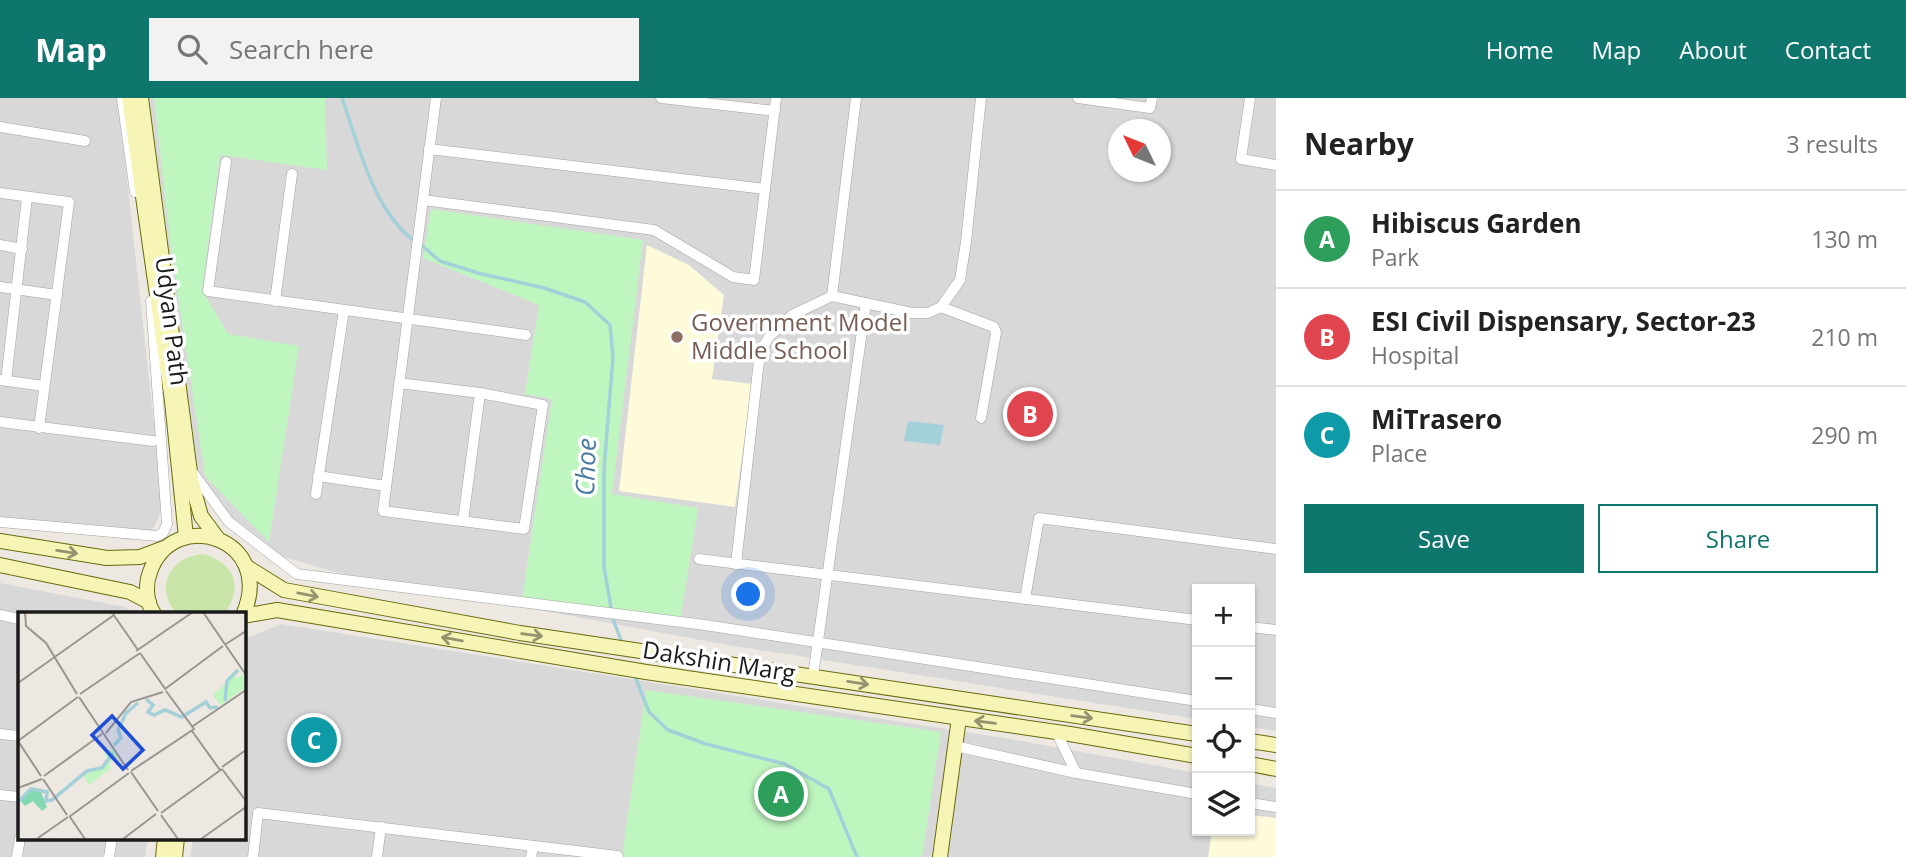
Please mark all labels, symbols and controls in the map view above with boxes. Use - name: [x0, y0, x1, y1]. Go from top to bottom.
- search box: [149, 18, 639, 81]
- text: Map: [35, 27, 107, 72]
- icon: search: [173, 30, 211, 68]
- text: Search here: [229, 31, 374, 67]
- text: Home: [1486, 33, 1554, 66]
- text: Map: [1592, 33, 1641, 66]
- text: About: [1679, 33, 1747, 66]
- text: Contact: [1785, 33, 1871, 66]
- north arrow: [1108, 119, 1171, 182]
- text: Nearby: [1304, 123, 1414, 164]
- text: 3 results: [1787, 128, 1878, 160]
- text: Hibiscus Garden: [1371, 205, 1582, 241]
- text: A: [1319, 223, 1335, 255]
- text: 130 m: [1811, 223, 1878, 255]
- text: Park: [1371, 241, 1419, 273]
- street label: Udyan Path: [148, 255, 197, 387]
- text: ESI Civil Dispensary, Sector-23: [1371, 303, 1756, 339]
- place label: Government Model Middle School: [691, 305, 908, 366]
- text: B: [1319, 321, 1335, 353]
- text: 210 m: [1811, 321, 1878, 353]
- marker: Government Model Middle School: [669, 329, 685, 345]
- text: Hospital: [1371, 339, 1459, 371]
- pin: B: [1007, 388, 1053, 440]
- text: MiTrasero: [1371, 401, 1502, 437]
- text: C: [1320, 419, 1334, 451]
- text: 290 m: [1811, 419, 1878, 451]
- water label: Choe: [566, 437, 604, 497]
- text: Place: [1371, 437, 1427, 469]
- button: Save: [1304, 504, 1584, 573]
- button: Share: [1598, 504, 1878, 573]
- one-way arrow: [55, 546, 78, 559]
- your location: [731, 577, 765, 611]
- map controls: [1192, 584, 1255, 836]
- button: +: [1192, 584, 1255, 647]
- one-way arrow: [296, 589, 319, 602]
- inset map: [18, 612, 245, 840]
- one-way arrow: [520, 628, 543, 641]
- one-way arrow: [442, 632, 464, 646]
- street label: Dakshin Marg: [640, 632, 798, 689]
- button: −: [1192, 647, 1255, 710]
- one-way arrow: [846, 677, 868, 690]
- button: locate: [1192, 710, 1255, 773]
- one-way arrow: [1071, 711, 1093, 724]
- pin: C: [291, 714, 337, 766]
- one-way arrow: [974, 715, 997, 728]
- pin: A: [758, 768, 804, 820]
- button: layers: [1192, 773, 1255, 836]

